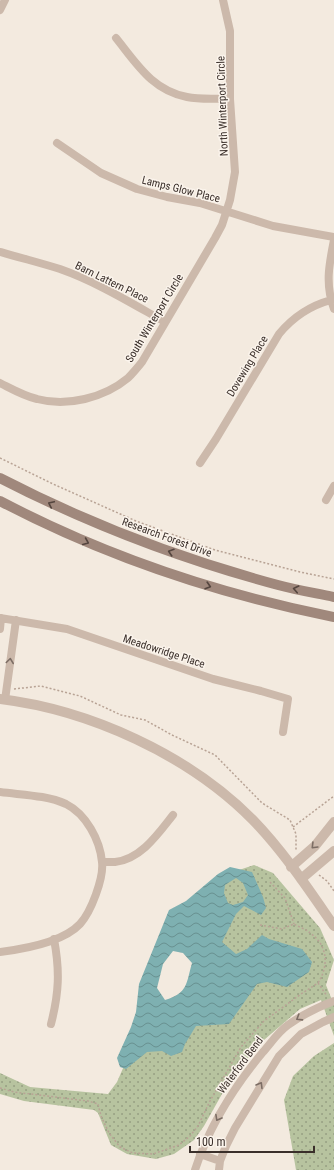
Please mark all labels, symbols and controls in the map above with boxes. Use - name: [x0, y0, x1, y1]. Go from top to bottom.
- street label: North Winterport Circle: [214, 56, 231, 156]
- street label: Lamps Glow Place: [140, 173, 221, 205]
- street label: Barn Lattern Place: [73, 259, 151, 306]
- street label: South Winterport Circle: [123, 272, 186, 365]
- street label: Dovewing Place: [224, 334, 271, 399]
- one-way arrow: [47, 501, 55, 509]
- street label: Research Forest Drive: [120, 515, 213, 560]
- one-way arrow: [82, 537, 89, 545]
- one-way arrow: [168, 548, 175, 557]
- one-way arrow: [204, 581, 211, 590]
- one-way arrow: [293, 585, 299, 593]
- street label: Meadowridge Place: [121, 632, 206, 671]
- one-way arrow: [5, 658, 14, 664]
- one-way arrow: [311, 841, 319, 849]
- one-way arrow: [296, 1014, 303, 1021]
- street label: Waterford Bend: [215, 1034, 266, 1096]
- one-way arrow: [256, 1082, 263, 1089]
- one-way arrow: [215, 1114, 222, 1121]
- scale bar: [190, 1128, 314, 1154]
- text: 100 m: [196, 1135, 226, 1149]

